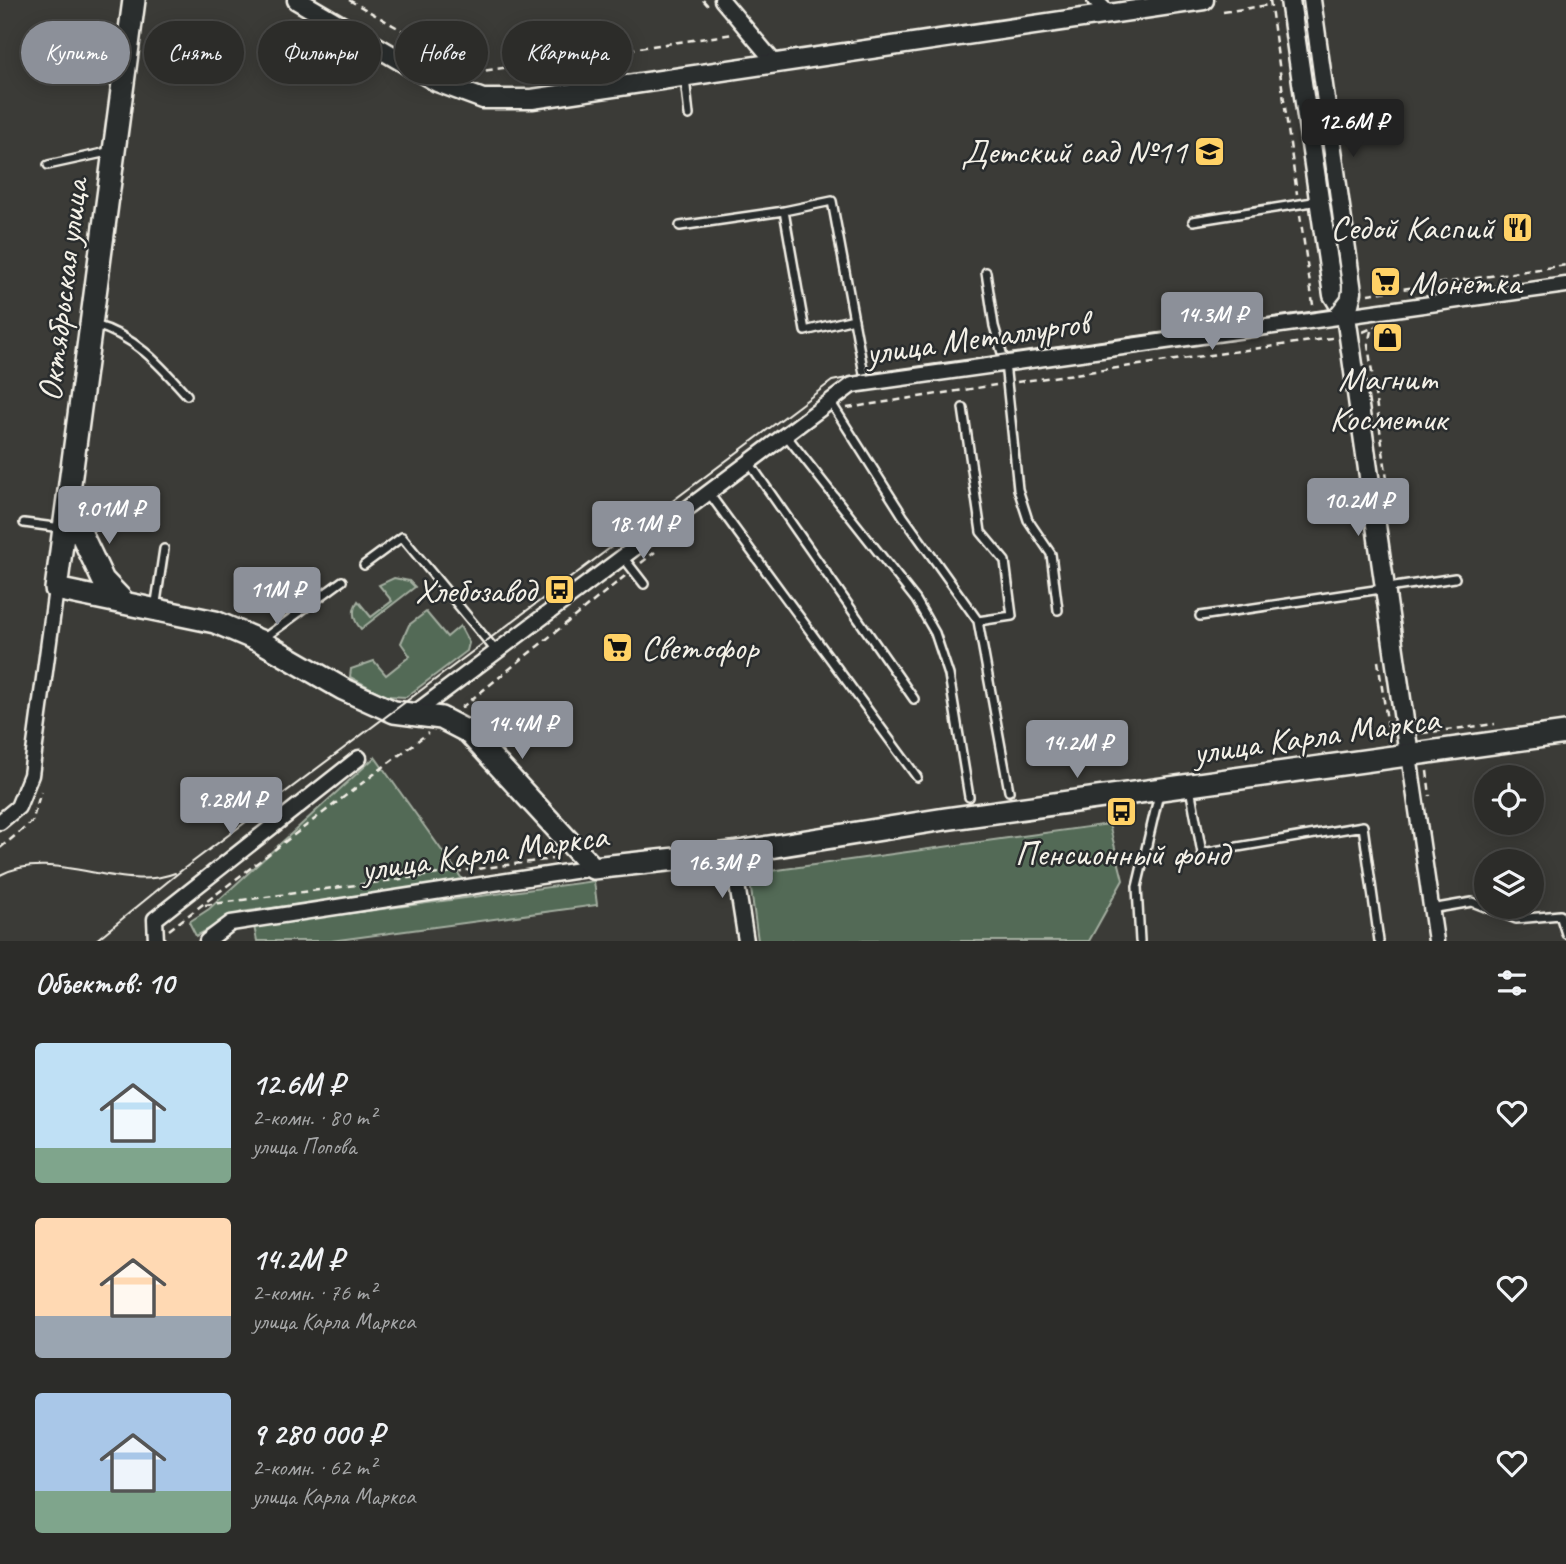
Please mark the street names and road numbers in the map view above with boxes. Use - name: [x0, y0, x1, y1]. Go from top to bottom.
- street label: Октябрьская улица: [27, 174, 99, 404]
- street label: улица Металлургов: [861, 299, 1097, 376]
- street label: улица Карла Маркса: [1188, 696, 1445, 775]
- street label: улица Карла Маркса: [356, 813, 613, 892]

